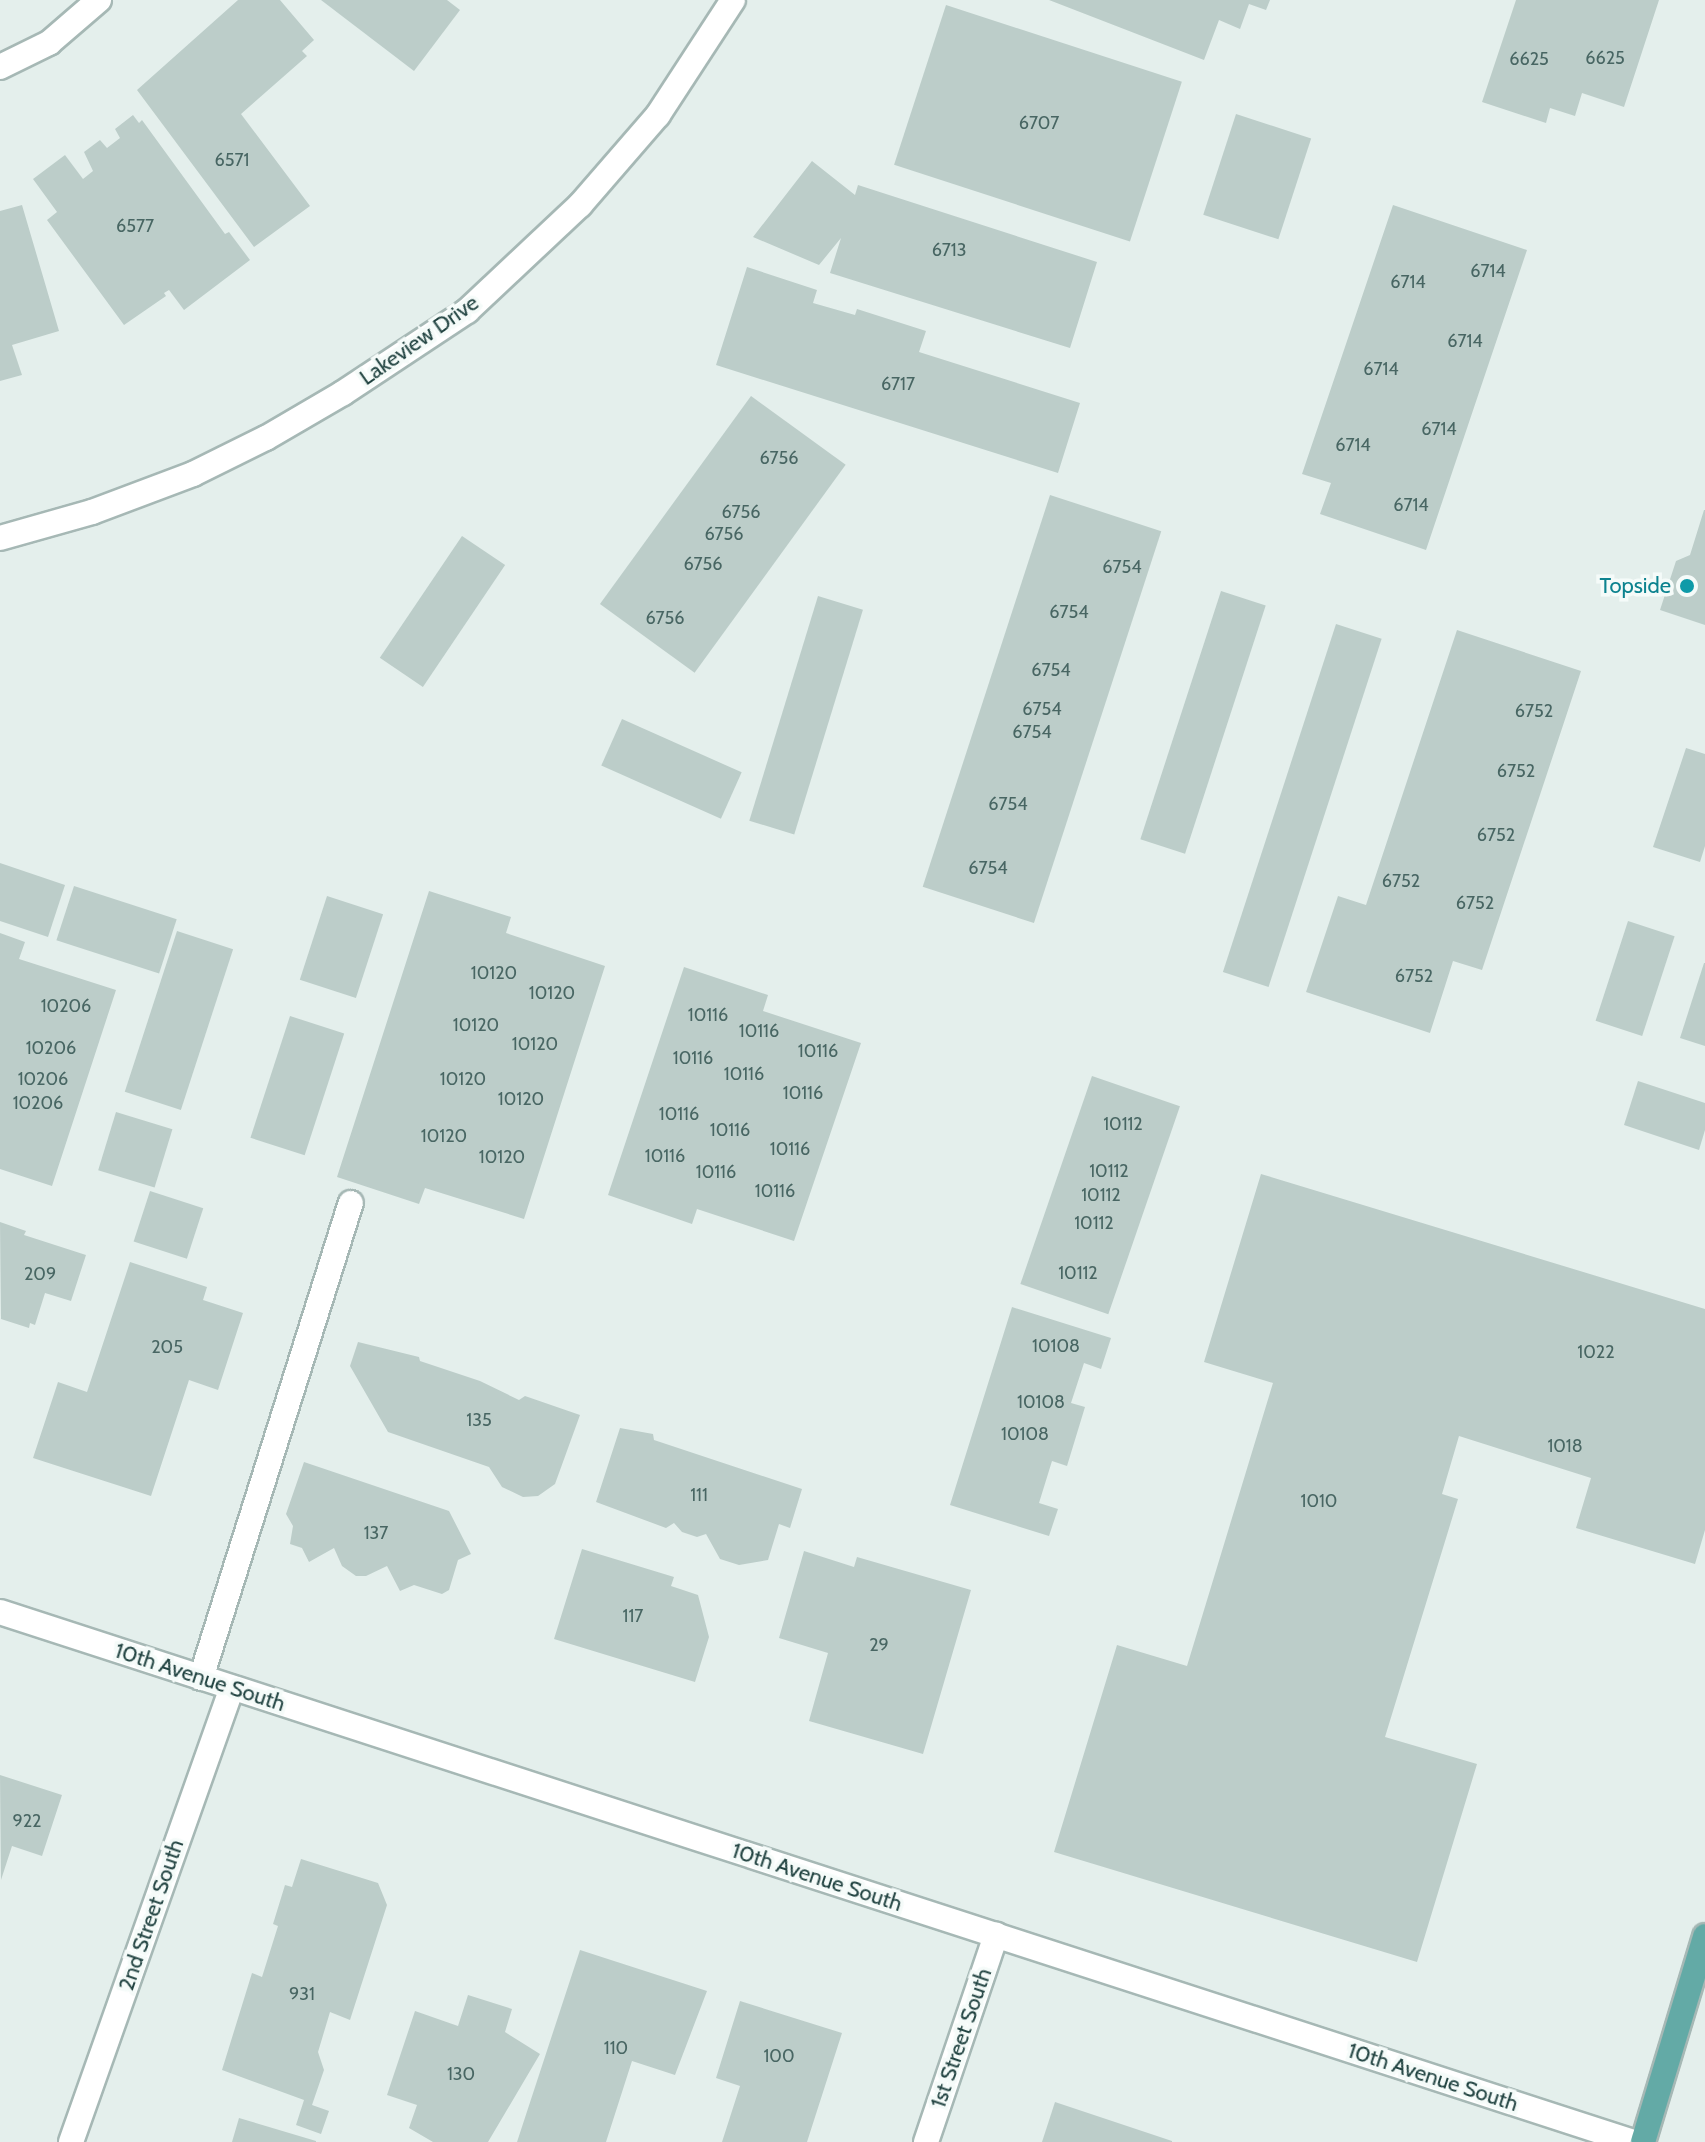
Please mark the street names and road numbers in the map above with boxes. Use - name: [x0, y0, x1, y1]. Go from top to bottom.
- street label: Lakeview Drive: [354, 289, 484, 391]
- street label: 10th Avenue South: [112, 1637, 288, 1717]
- street label: 2nd Street South: [113, 1836, 189, 1994]
- street label: 10th Avenue South: [729, 1837, 905, 1917]
- street label: 1st Street South: [925, 1965, 997, 2111]
- street label: 10th Avenue South: [1345, 2037, 1521, 2117]

